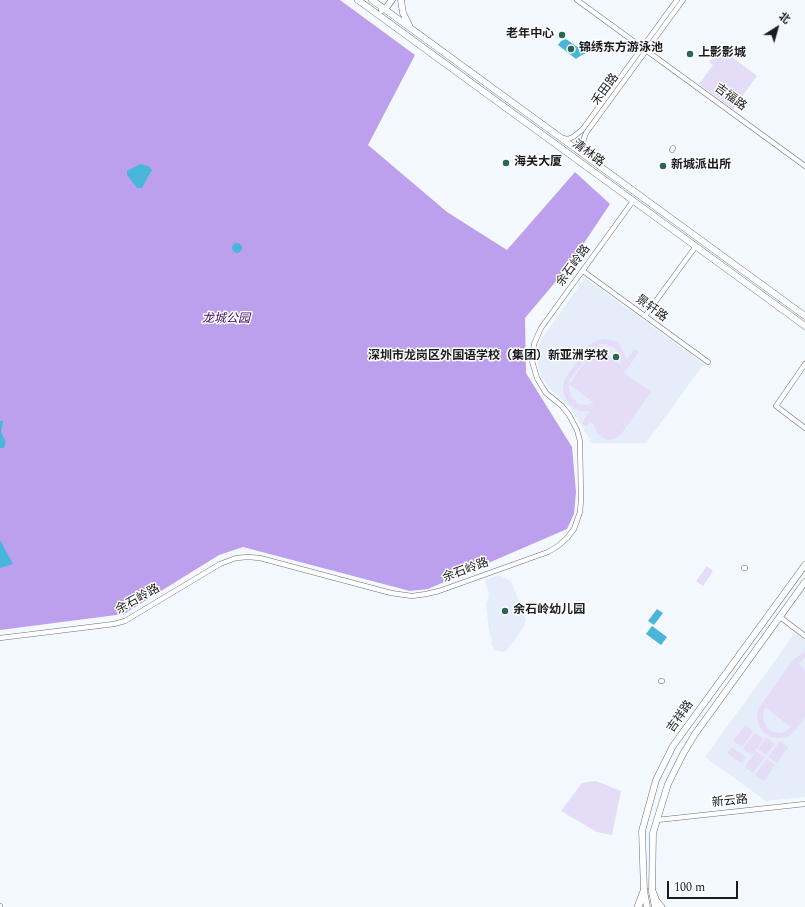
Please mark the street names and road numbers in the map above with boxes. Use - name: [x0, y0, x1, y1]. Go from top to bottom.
- street label: 禾田路: [590, 71, 622, 109]
- street label: 吉福路: [711, 82, 749, 114]
- street label: 清林路: [569, 138, 607, 170]
- street label: 余石岭路: [554, 242, 594, 290]
- street label: 景轩路: [632, 293, 670, 325]
- street label: 余石岭路: [441, 556, 491, 586]
- street label: 余石岭路: [114, 582, 162, 618]
- street label: 吉祥路: [665, 698, 697, 736]
- street label: 新云路: [711, 793, 749, 811]

